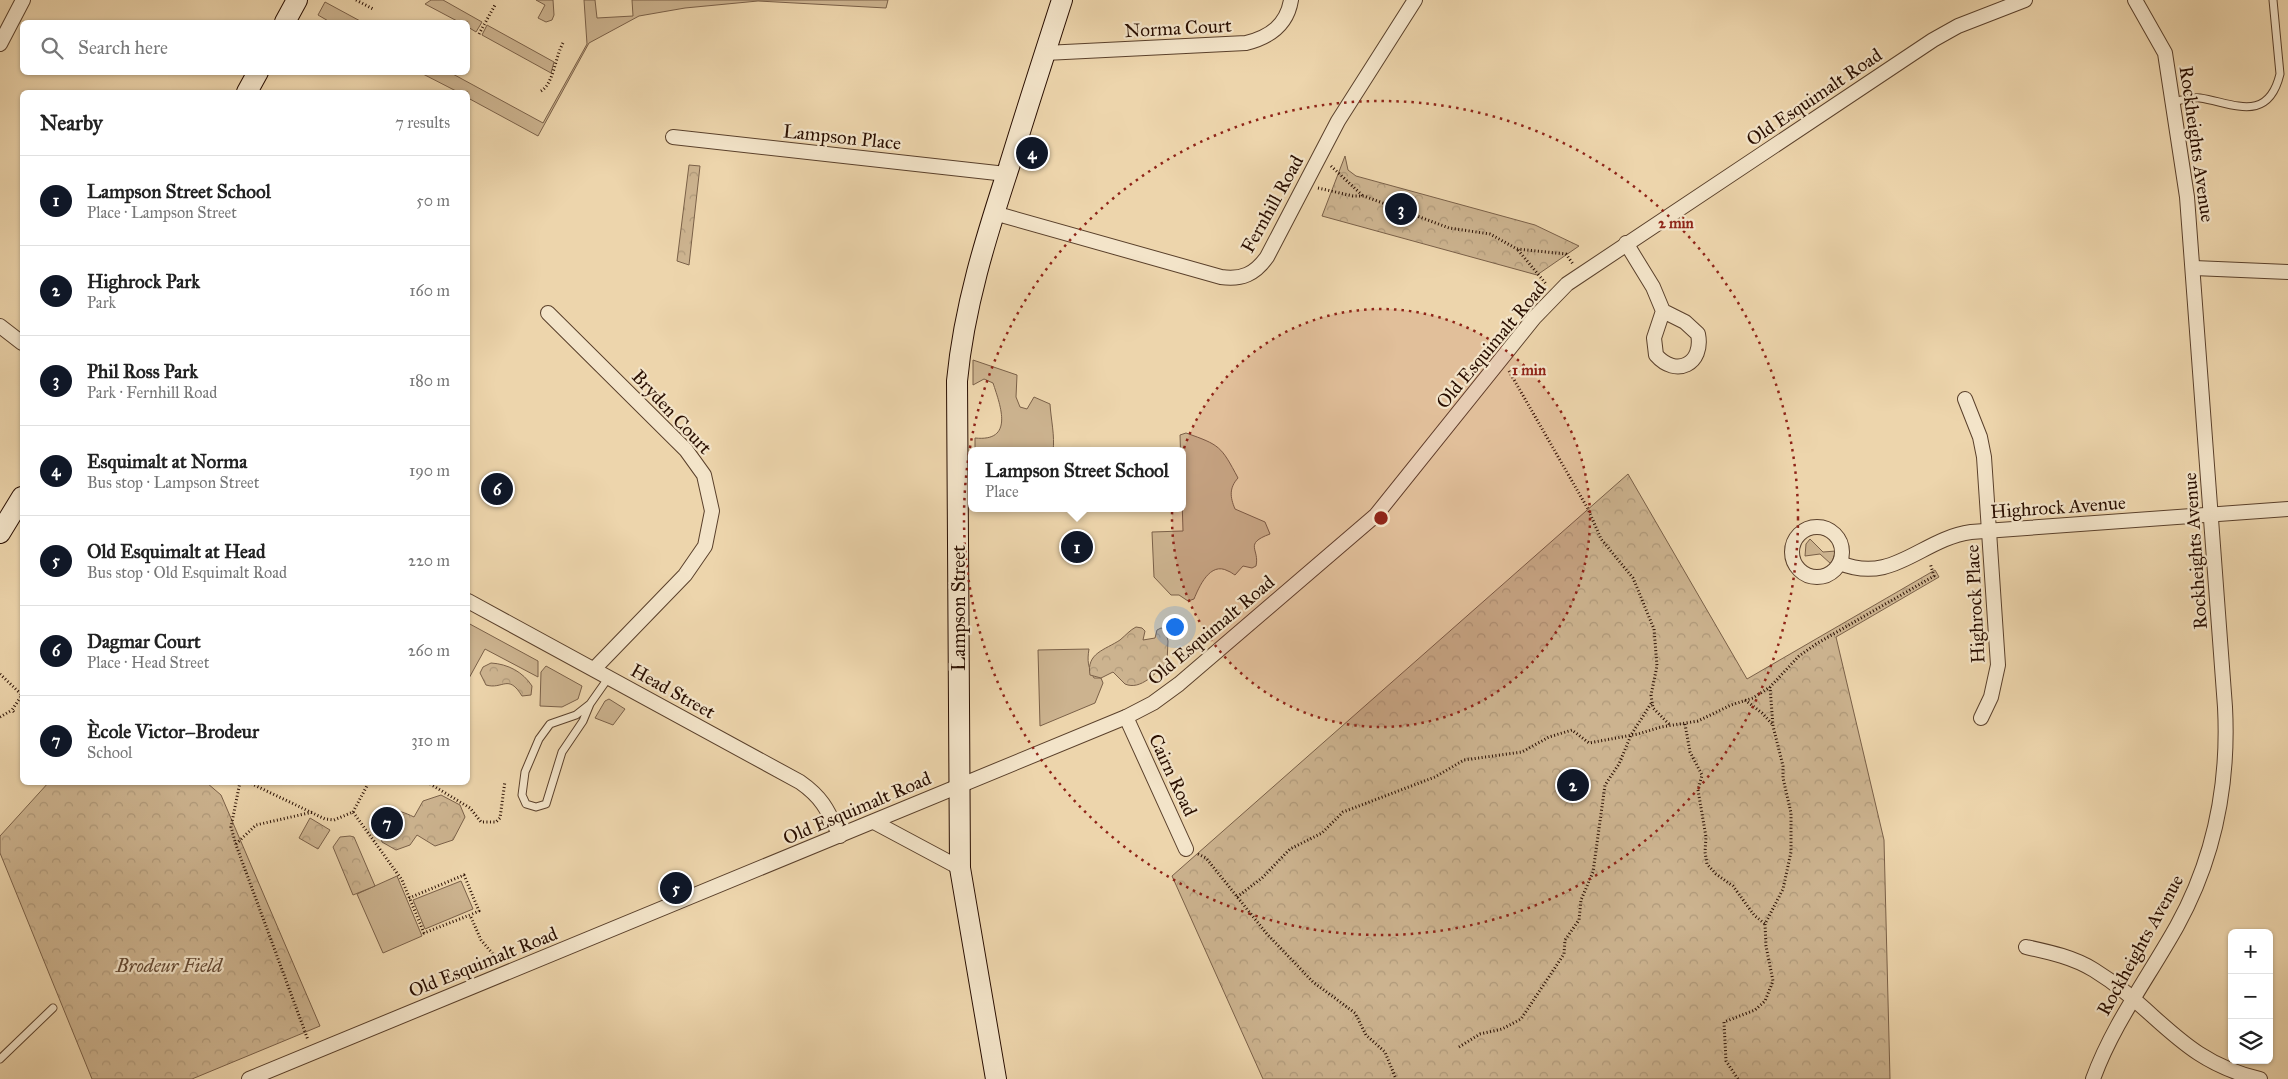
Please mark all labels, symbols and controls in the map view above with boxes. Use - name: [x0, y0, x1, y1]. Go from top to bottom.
- street label: Norma Court: [1124, 14, 1232, 42]
- search box: [20, 20, 470, 75]
- icon: search: [38, 34, 66, 62]
- text: Search here: [78, 36, 168, 59]
- street label: Old Esquimalt Road: [1742, 43, 1887, 152]
- street label: Rockheights Avenue: [2174, 64, 2219, 224]
- text: Nearby: [40, 110, 103, 136]
- text: 7 results: [395, 113, 450, 132]
- street label: Lampson Place: [782, 119, 902, 155]
- pin: 4: [1016, 134, 1048, 172]
- street label: Fernhill Road: [1236, 151, 1308, 257]
- text: Lampson Street School: [87, 180, 271, 203]
- pin: 3: [1385, 190, 1417, 228]
- text: 1: [53, 191, 59, 210]
- text: 50 m: [416, 191, 450, 210]
- text: Place · Lampson Street: [87, 203, 237, 222]
- text: 2 min: [1658, 214, 1695, 232]
- text: Highrock Park: [87, 270, 200, 293]
- street label: Old Esquimalt Road: [1431, 277, 1552, 414]
- text: 2: [52, 281, 60, 300]
- text: 160 m: [409, 281, 450, 300]
- text: Park: [87, 293, 116, 312]
- text: Phil Ross Park: [87, 360, 198, 383]
- text: 1 min: [1512, 361, 1547, 379]
- street label: Bryden Court: [627, 365, 717, 459]
- text: 3: [53, 371, 59, 390]
- text: 180 m: [409, 371, 450, 390]
- text: Park · Fernhill Road: [87, 383, 217, 402]
- popup: [968, 447, 1186, 512]
- text: Esquimalt at Norma: [87, 450, 247, 473]
- text: Lampson Street School: [985, 459, 1169, 482]
- text: 4: [52, 461, 60, 480]
- text: 190 m: [409, 461, 450, 480]
- pin: 6: [481, 470, 513, 508]
- street label: Rockheights Avenue: [2178, 471, 2213, 630]
- text: Bus stop · Lampson Street: [87, 473, 259, 492]
- text: Place: [985, 482, 1019, 501]
- street label: Highrock Avenue: [1989, 491, 2127, 524]
- centre of rings: [1372, 509, 1390, 527]
- pin: 1: [1061, 528, 1093, 566]
- text: Old Esquimalt at Head: [87, 540, 266, 563]
- street label: Highrock Place: [1960, 544, 1991, 664]
- street label: Lampson Street: [947, 545, 970, 671]
- text: 5: [52, 551, 60, 570]
- text: 220 m: [408, 551, 450, 570]
- text: Bus stop · Old Esquimalt Road: [87, 563, 287, 582]
- street label: Old Esquimalt Road: [1143, 570, 1280, 691]
- your location: [1162, 614, 1188, 640]
- text: Dagmar Court: [87, 630, 201, 653]
- text: 6: [52, 641, 60, 660]
- text: 260 m: [408, 641, 450, 660]
- text: Place · Head Street: [87, 653, 209, 672]
- street label: Head Street: [627, 658, 719, 724]
- text: Ècole Victor–Brodeur: [87, 720, 259, 743]
- street label: Cairn Road: [1144, 730, 1202, 820]
- text: 7: [52, 731, 60, 750]
- text: 310 m: [411, 731, 450, 750]
- text: School: [87, 743, 132, 762]
- street label: Old Esquimalt Road: [780, 766, 935, 850]
- pin: 2: [1557, 766, 1589, 804]
- pin: 7: [371, 804, 403, 842]
- pin: 5: [660, 869, 692, 907]
- street label: Rockheights Avenue: [2092, 870, 2189, 1020]
- street label: Old Esquimalt Road: [405, 921, 562, 1003]
- map controls: [2228, 929, 2273, 1064]
- button: +: [2228, 929, 2273, 974]
- park label: Brodeur Field: [115, 954, 223, 977]
- button: −: [2228, 974, 2273, 1019]
- button: layers: [2228, 1019, 2273, 1064]

